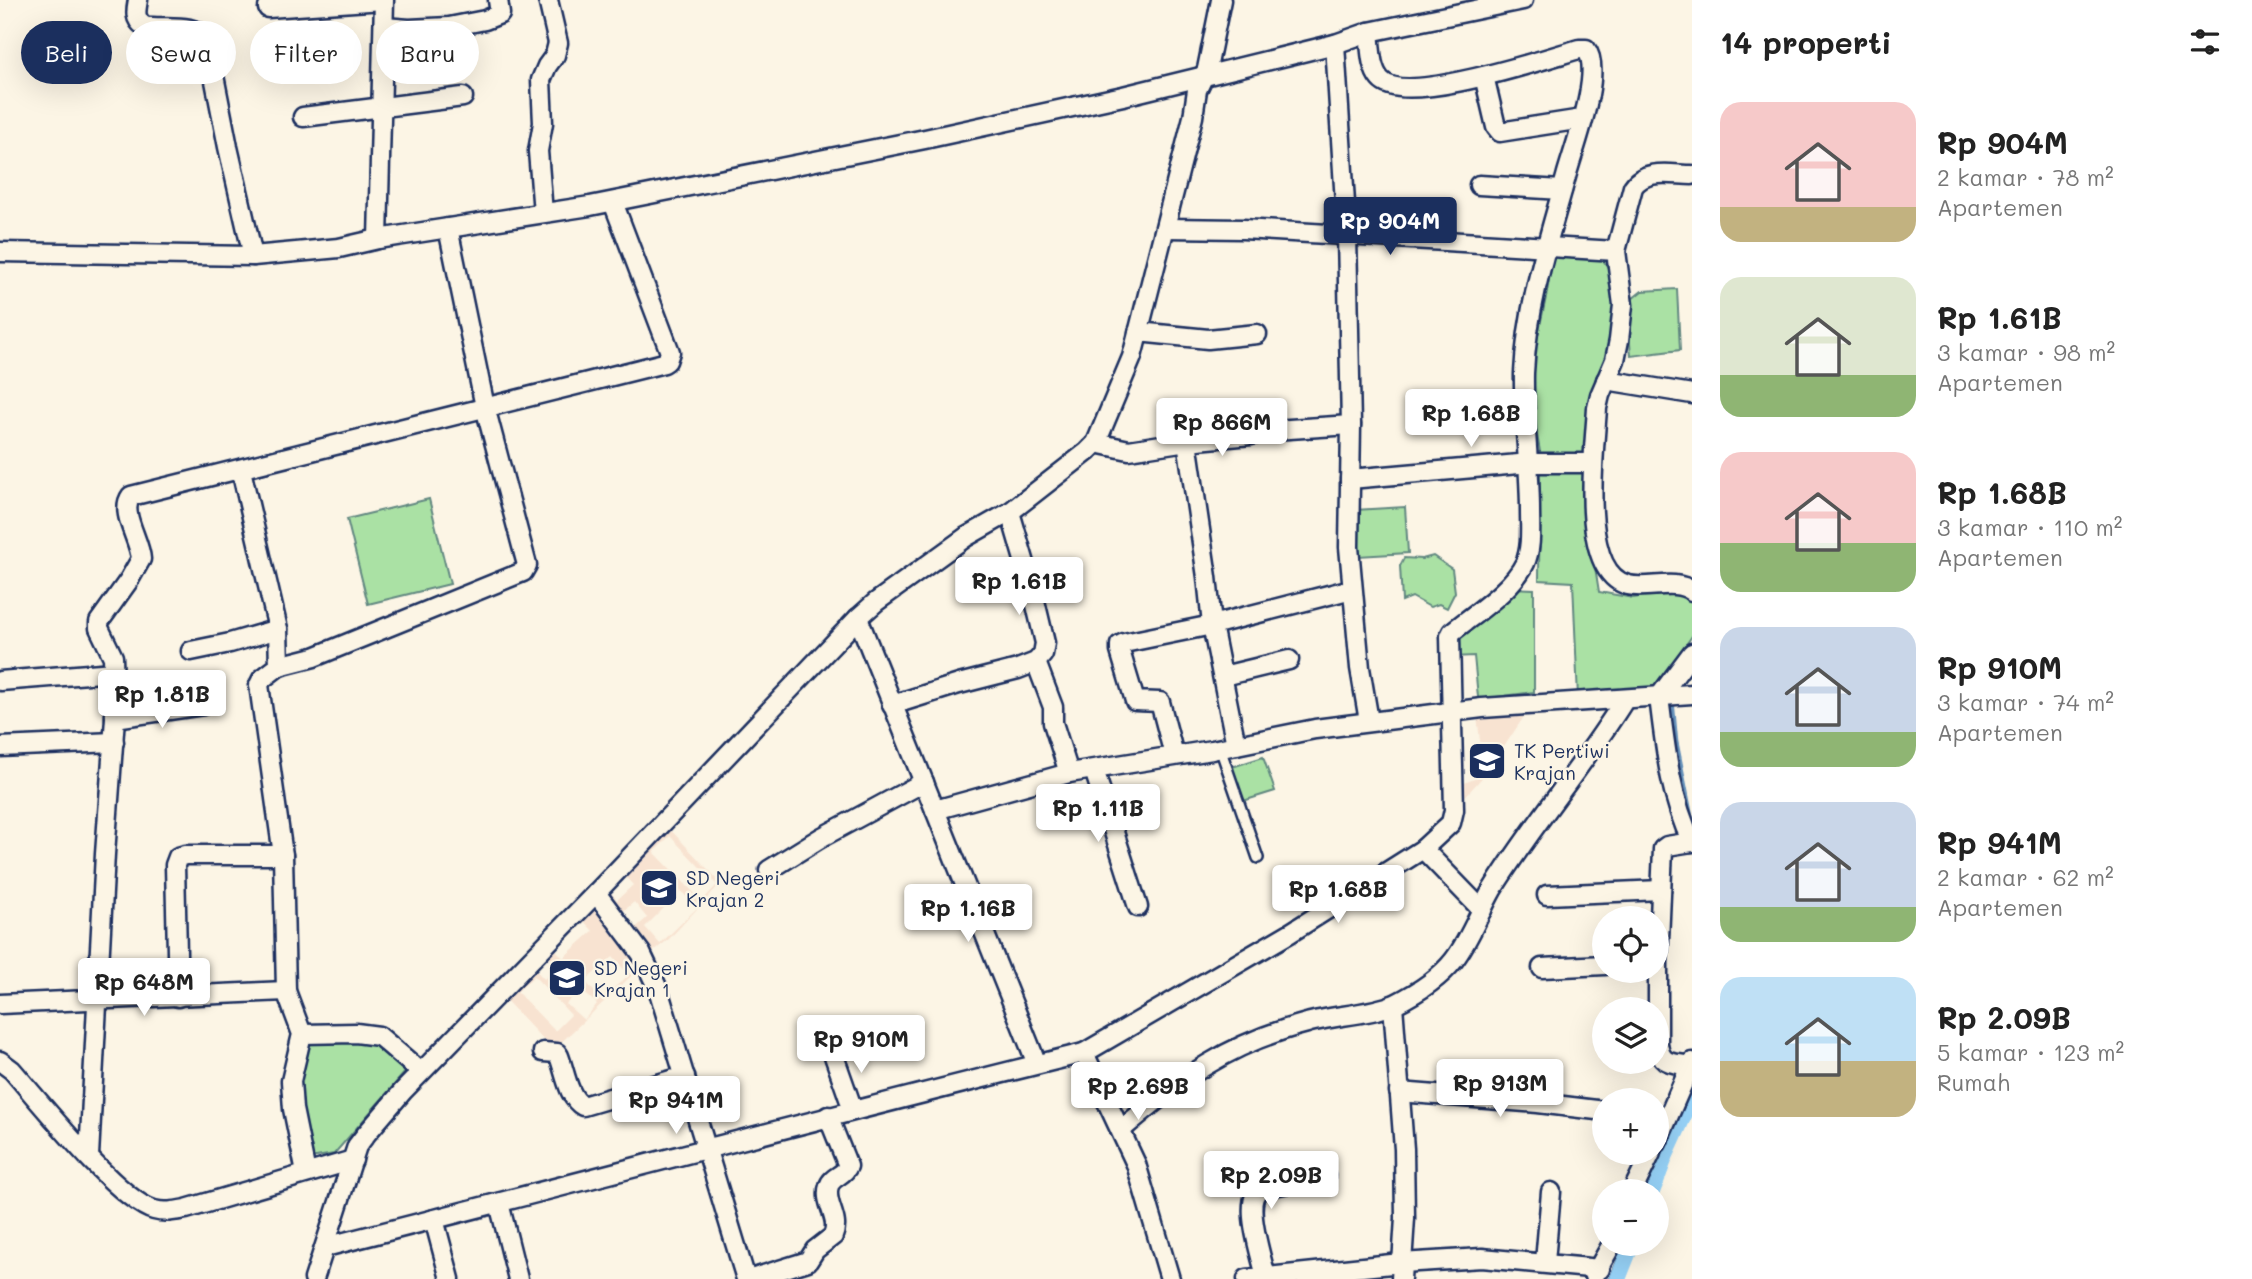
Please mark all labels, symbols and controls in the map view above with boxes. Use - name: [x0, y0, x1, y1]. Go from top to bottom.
- chip: Beli: [21, 21, 112, 84]
- chip: Sewa: [126, 21, 236, 84]
- chip: Filter: [250, 21, 362, 84]
- chip: Baru: [376, 21, 479, 84]
- text: 14 properti: [1720, 22, 1892, 62]
- icon: filters: [2186, 23, 2224, 61]
- text: Rp 904M: [1937, 122, 2068, 162]
- icon: home: [1776, 130, 1860, 214]
- text: 2 kamar · 78 m²: [1937, 162, 2114, 192]
- text: Apartemen: [1937, 192, 2063, 222]
- pin: Rp 904M: [1325, 198, 1455, 257]
- text: Rp 904M: [1340, 205, 1440, 235]
- text: Rp 1.61B: [1937, 297, 2062, 337]
- icon: home: [1776, 305, 1860, 389]
- text: 3 kamar · 98 m²: [1937, 337, 2115, 367]
- text: Apartemen: [1937, 367, 2063, 397]
- pin: Rp 1.68B: [1399, 390, 1543, 449]
- text: Rp 1.68B: [1421, 397, 1521, 427]
- pin: Rp 866M: [1157, 398, 1287, 458]
- text: Rp 866M: [1172, 406, 1272, 436]
- text: Rp 1.68B: [1937, 472, 2067, 512]
- icon: home: [1776, 480, 1860, 564]
- text: 3 kamar · 110 m²: [1937, 512, 2122, 542]
- text: Apartemen: [1937, 542, 2063, 572]
- pin: Rp 1.61B: [947, 558, 1091, 617]
- text: Rp 1.61B: [971, 565, 1067, 595]
- text: Rp 910M: [1937, 647, 2062, 687]
- icon: home: [1776, 655, 1860, 739]
- pin: Rp 1.81B: [90, 670, 234, 730]
- text: Rp 1.81B: [114, 678, 210, 708]
- text: 3 kamar · 74 m²: [1937, 687, 2114, 717]
- text: Apartemen: [1937, 717, 2063, 747]
- place label: TK Pertiwi Krajan: [1514, 738, 1610, 785]
- school or university icon: TK Pertiwi Krajan: [1466, 740, 1508, 782]
- pin: Rp 1.11B: [1026, 784, 1170, 844]
- text: Rp 1.11B: [1052, 792, 1144, 822]
- text: Rp 941M: [1937, 822, 2062, 862]
- icon: home: [1776, 830, 1860, 914]
- text: 2 kamar · 62 m²: [1937, 862, 2114, 892]
- place label: SD Negeri Krajan 2: [686, 865, 780, 912]
- pin: Rp 1.68B: [1266, 866, 1410, 925]
- school or university icon: SD Negeri Krajan 2: [638, 867, 680, 909]
- text: Rp 1.68B: [1288, 873, 1388, 903]
- pin: Rp 1.16B: [896, 884, 1040, 944]
- text: Rp 1.16B: [920, 892, 1016, 922]
- text: Apartemen: [1937, 892, 2063, 922]
- map controls: [1592, 906, 1669, 1256]
- button: locate: [1592, 906, 1669, 983]
- place label: SD Negeri Krajan 1: [594, 955, 688, 1002]
- school or university icon: SD Negeri Krajan 1: [546, 957, 588, 999]
- pin: Rp 648M: [79, 958, 209, 1018]
- text: Rp 648M: [94, 966, 194, 996]
- button: layers: [1592, 997, 1669, 1074]
- text: Rp 2.09B: [1937, 997, 2071, 1037]
- icon: home: [1776, 1005, 1860, 1089]
- pin: Rp 910M: [796, 1016, 926, 1075]
- text: Rp 910M: [813, 1023, 909, 1053]
- text: 5 kamar · 123 m²: [1937, 1037, 2124, 1067]
- pin: Rp 913M: [1435, 1060, 1565, 1119]
- pin: Rp 2.69B: [1066, 1062, 1210, 1122]
- text: Rp 913M: [1452, 1067, 1548, 1097]
- text: Rumah: [1937, 1067, 2010, 1097]
- text: Rp 2.69B: [1087, 1070, 1189, 1100]
- pin: Rp 941M: [611, 1076, 741, 1136]
- text: Rp 941M: [628, 1084, 724, 1114]
- button: +: [1592, 1088, 1669, 1165]
- pin: Rp 2.09B: [1199, 1152, 1343, 1211]
- text: Rp 2.09B: [1220, 1159, 1322, 1189]
- button: −: [1592, 1179, 1669, 1256]

